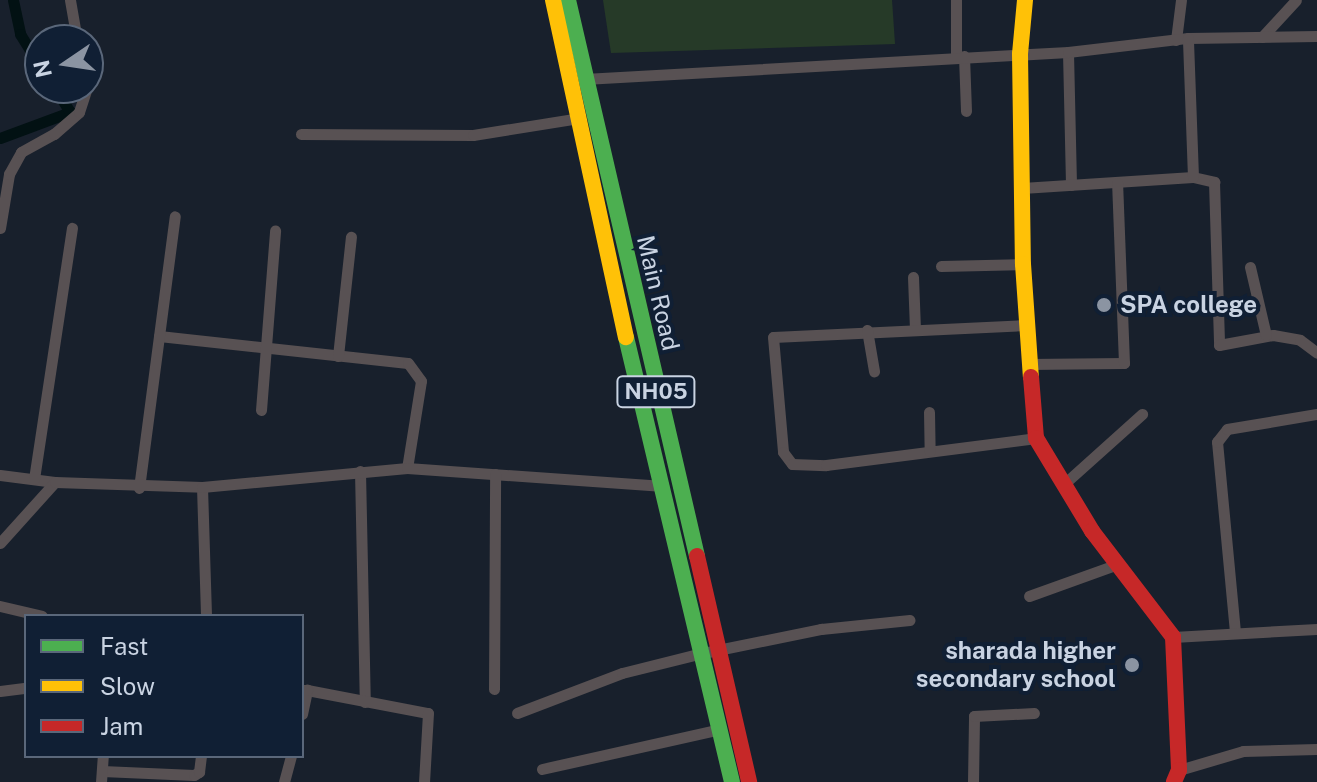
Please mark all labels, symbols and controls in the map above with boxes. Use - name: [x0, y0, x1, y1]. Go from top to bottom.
- north arrow: [24, 24, 104, 104]
- text: N: [28, 58, 57, 80]
- street label: Main Road: [631, 233, 685, 353]
- place label: SPA college: [1120, 291, 1257, 319]
- marker: SPA college: [1095, 296, 1113, 314]
- road number: NH05: [616, 374, 696, 410]
- legend: [24, 614, 304, 758]
- text: Fast: [100, 632, 148, 660]
- place label: sharada higher secondary school: [916, 637, 1116, 693]
- marker: sharada higher secondary school: [1123, 656, 1141, 674]
- text: Slow: [100, 672, 155, 700]
- text: Jam: [100, 712, 143, 740]

